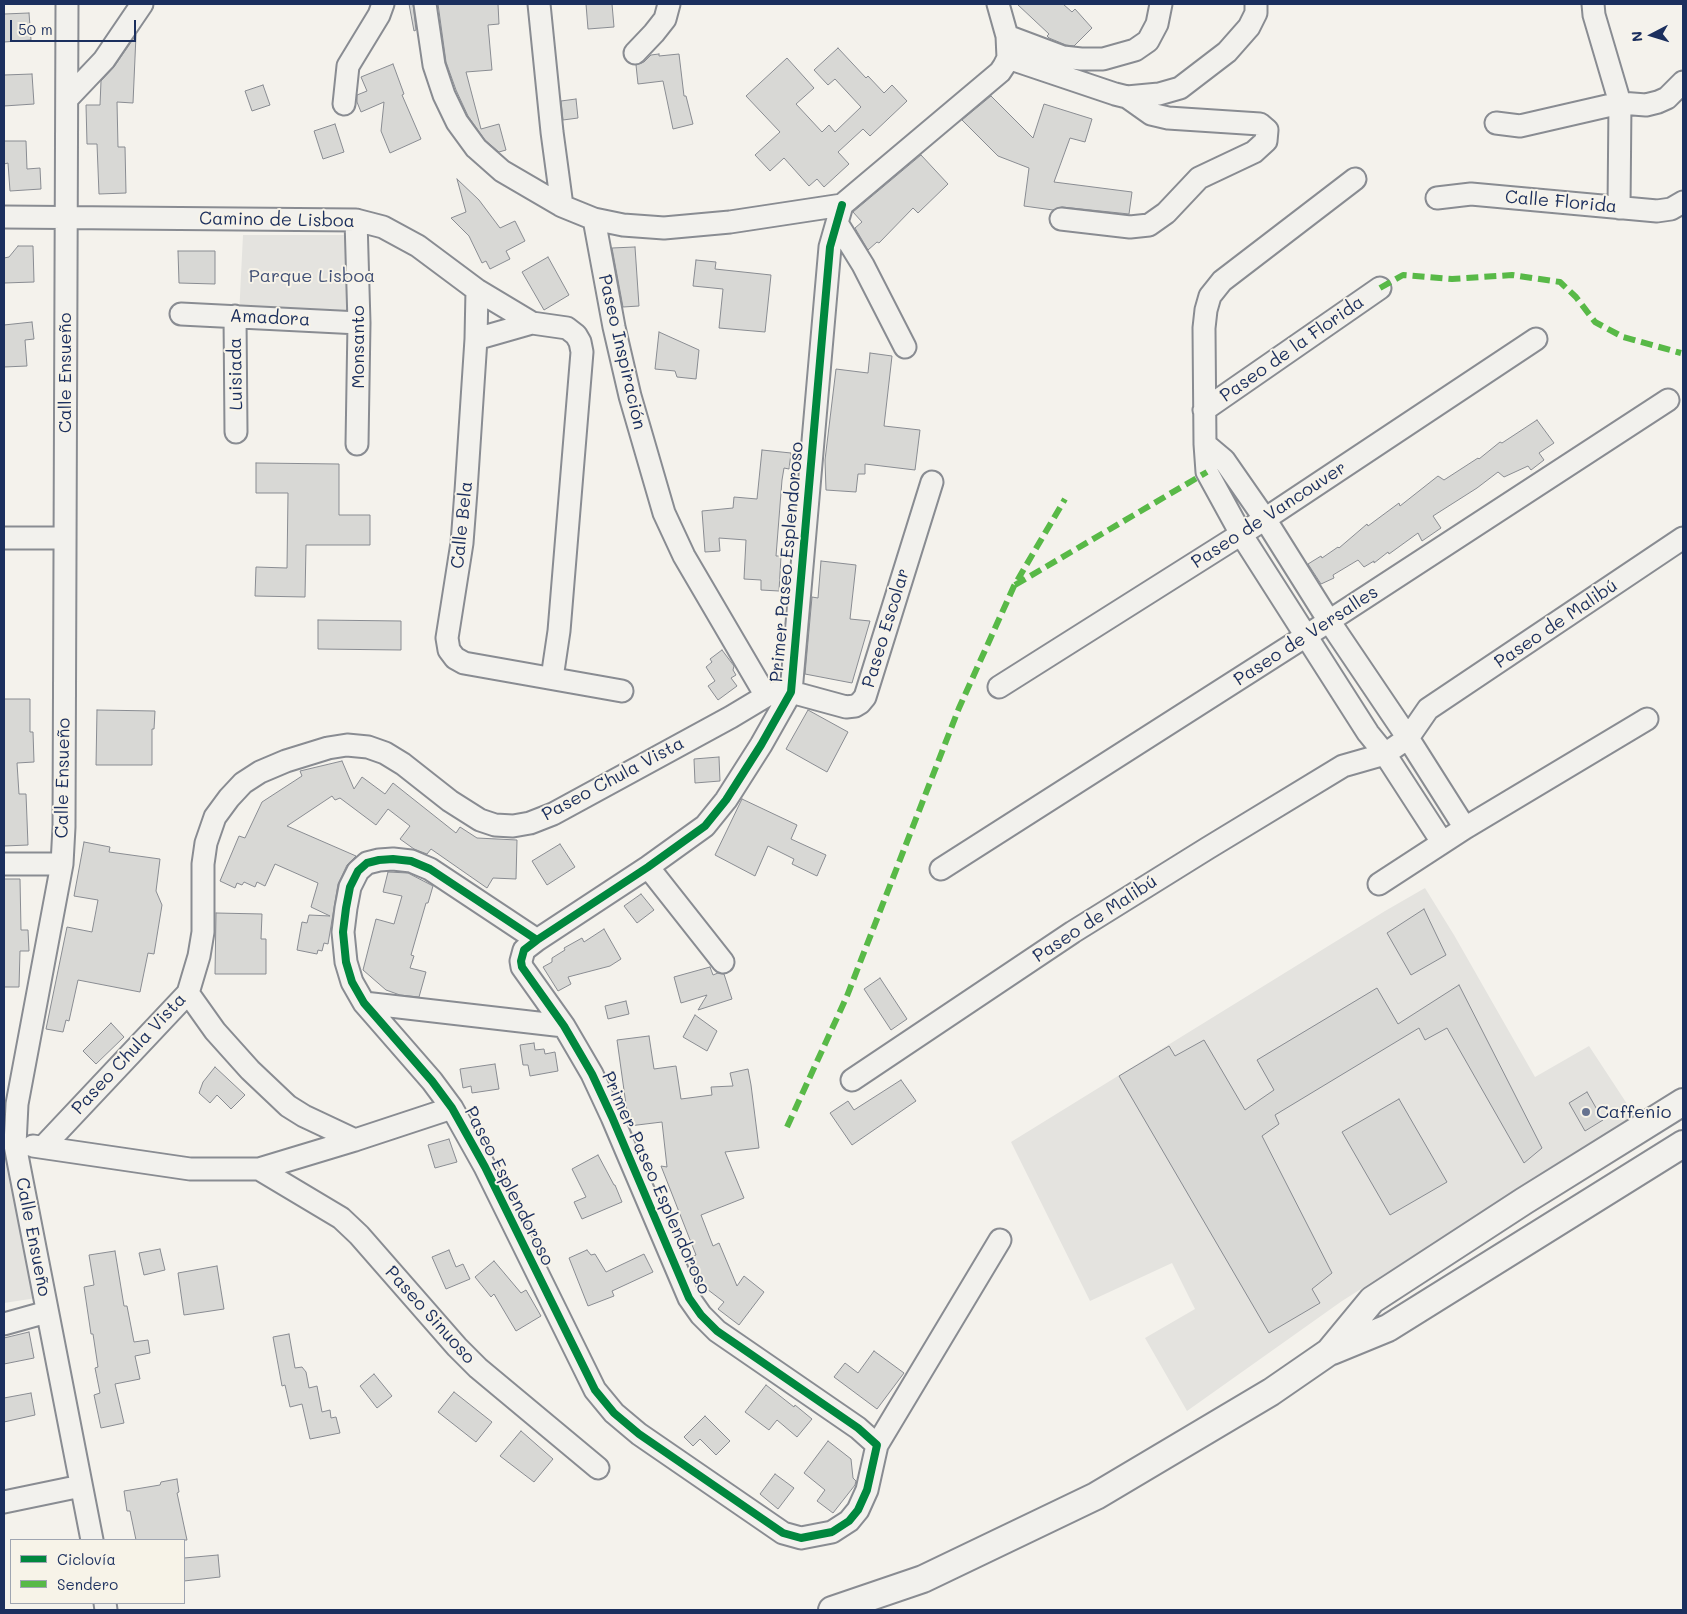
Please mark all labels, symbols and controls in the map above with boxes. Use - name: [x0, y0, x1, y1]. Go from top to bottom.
- scale bar: [12, 10, 139, 42]
- north arrow: [1627, 10, 1677, 60]
- text: 50 m: [18, 19, 53, 39]
- text: N: [1627, 30, 1646, 42]
- street label: Calle Florida: [1504, 186, 1618, 218]
- street label: Camino de Lisboa: [199, 208, 355, 232]
- park label: Parque Lisboa: [249, 265, 375, 287]
- street label: Paseo Inspiración: [594, 272, 650, 432]
- street label: Paseo de la Florida: [1216, 291, 1368, 407]
- street label: Amadora: [229, 305, 311, 331]
- street label: Monsanto: [347, 305, 369, 389]
- street label: Calle Ensueño: [54, 313, 76, 433]
- street label: Luisiada: [225, 337, 247, 411]
- street label: Primer Paseo Esplendoroso: [766, 441, 808, 683]
- street label: Paseo de Vancouver: [1187, 457, 1351, 573]
- street label: Calle Bela: [447, 480, 477, 570]
- street label: Paseo Escolar: [858, 566, 914, 690]
- street label: Paseo de Malibú: [1490, 575, 1622, 673]
- street label: Paseo de Versalles: [1230, 581, 1382, 691]
- street label: Calle Ensueño: [51, 717, 75, 839]
- street label: Paseo Chula Vista: [538, 732, 688, 826]
- street label: Paseo de Malibú: [1029, 871, 1161, 967]
- street label: Paseo Chula Vista: [67, 989, 191, 1119]
- street label: Primer Paseo Esplendoroso: [597, 1068, 715, 1298]
- place label: Caffenio: [1596, 1101, 1671, 1123]
- street label: Paseo Esplendoroso: [460, 1103, 558, 1269]
- marker: Caffenio: [1580, 1106, 1592, 1118]
- street label: Calle Ensueño: [11, 1176, 55, 1298]
- street label: Paseo Sinuoso: [380, 1262, 480, 1368]
- legend: [10, 1539, 185, 1604]
- text: Ciclovía: [57, 1549, 116, 1569]
- text: Sendero: [57, 1574, 118, 1594]

